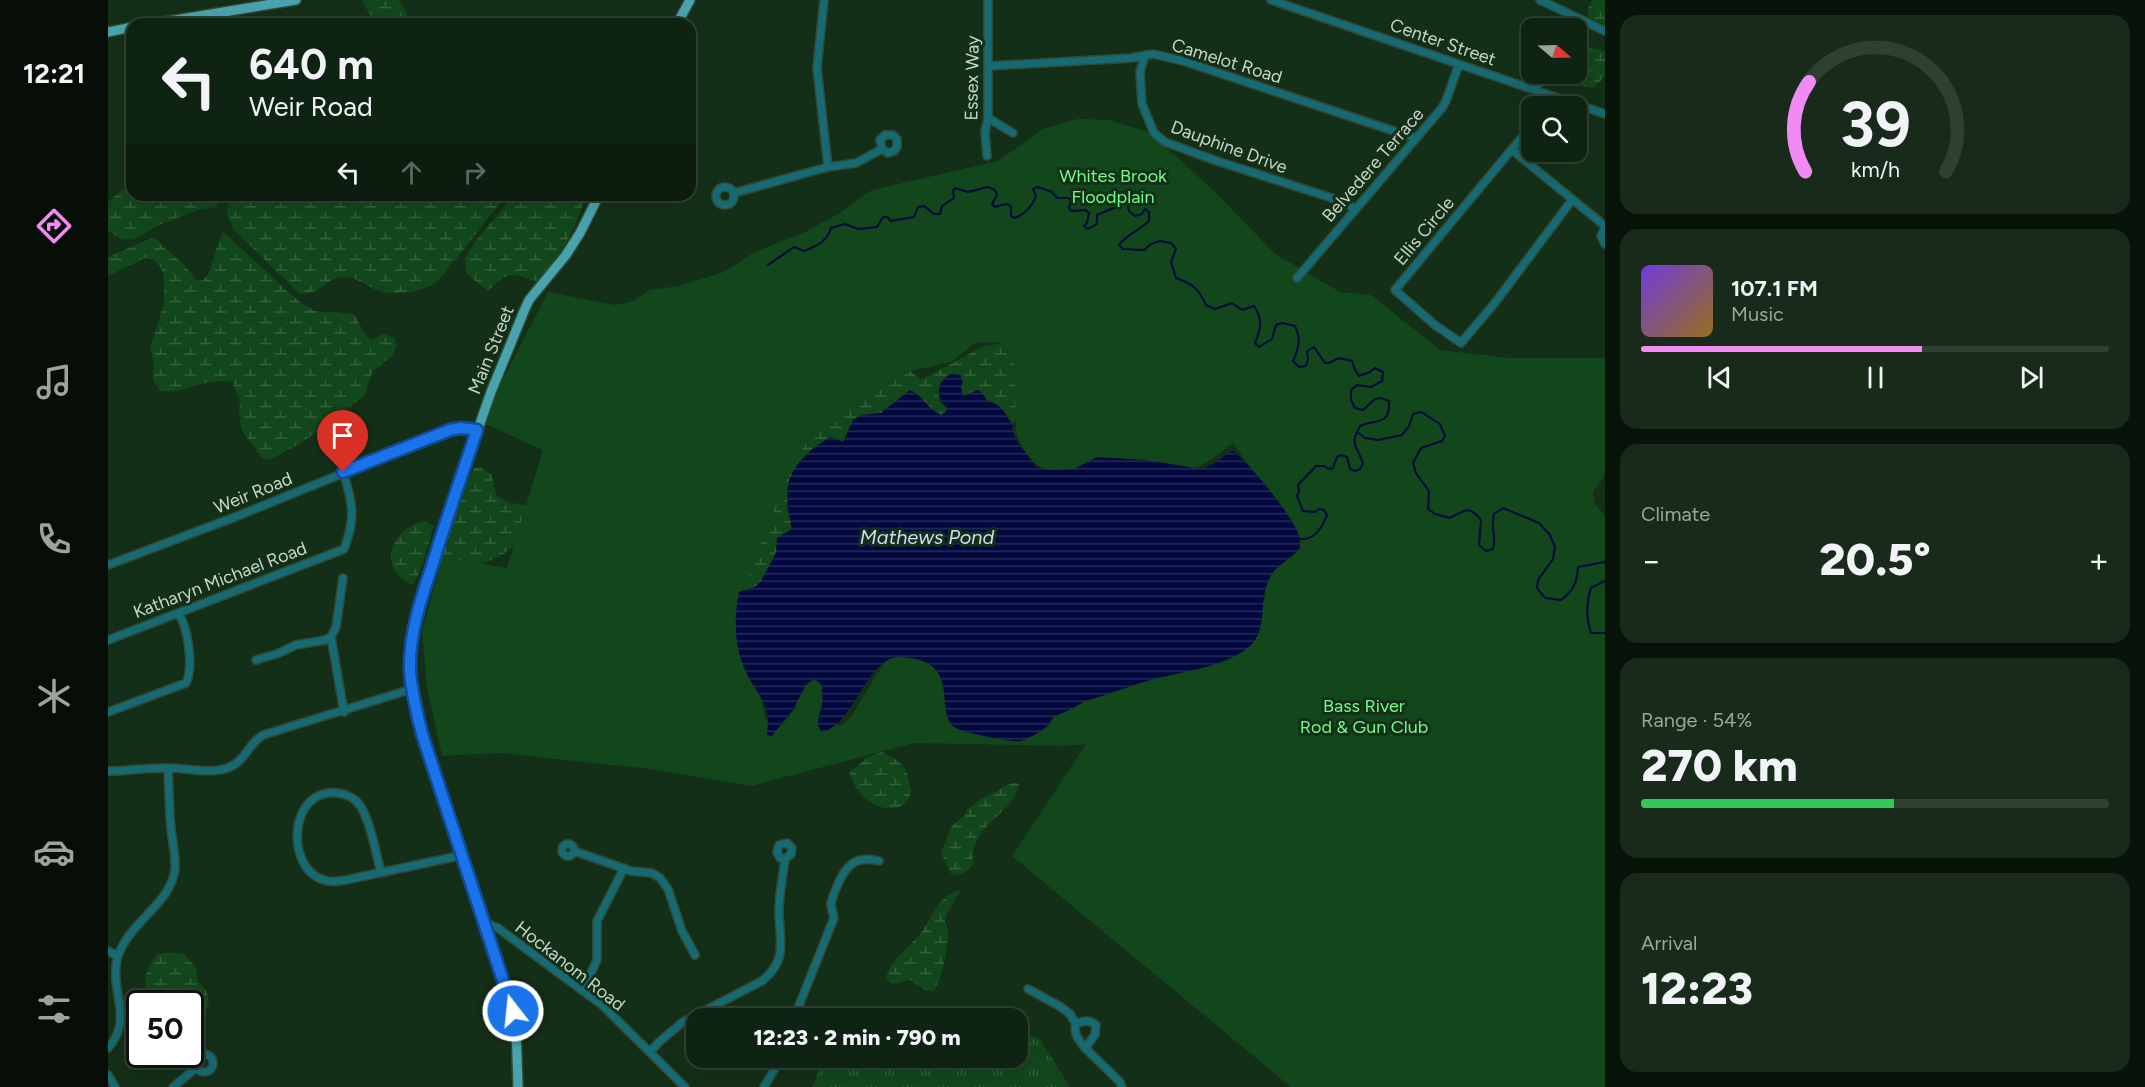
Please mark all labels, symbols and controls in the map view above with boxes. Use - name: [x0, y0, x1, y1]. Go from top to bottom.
- street label: Center Street: [1387, 14, 1499, 70]
- north arrow: [1521, 18, 1587, 84]
- map controls: [1521, 18, 1587, 162]
- street label: Camelot Road: [1169, 34, 1285, 88]
- street label: Essex Way: [960, 35, 984, 121]
- text: 640 m: [249, 39, 374, 90]
- icon: left: [150, 42, 228, 120]
- text: 12:21: [23, 57, 85, 90]
- text: 39: [1840, 87, 1910, 162]
- text: Weir Road: [249, 90, 373, 123]
- button: search: [1521, 96, 1587, 162]
- street label: Belvedere Terrace: [1317, 103, 1429, 227]
- street label: Dauphine Drive: [1168, 116, 1290, 178]
- icon: left: [332, 156, 365, 189]
- icon: ahead: [395, 156, 428, 189]
- icon: right: [458, 156, 491, 189]
- text: km/h: [1851, 157, 1899, 182]
- park label: Whites Brook Floodplain: [1059, 165, 1167, 208]
- street label: Ellis Circle: [1389, 192, 1459, 270]
- icon: directions: [33, 205, 75, 247]
- text: 107.1 FM: [1731, 275, 1818, 302]
- street label: Main Street: [463, 302, 519, 397]
- text: Music: [1731, 302, 1784, 326]
- icon: music: [33, 361, 75, 403]
- icon: previous: [1703, 361, 1736, 394]
- icon: pause: [1859, 361, 1892, 394]
- icon: next: [2015, 361, 2048, 394]
- pin: [317, 410, 368, 472]
- icon: arrive: [326, 419, 359, 452]
- street label: Weir Road: [211, 467, 295, 519]
- text: Climate: [1641, 502, 1710, 526]
- icon: phone: [33, 518, 75, 560]
- water label: Mathews Pond: [860, 525, 994, 549]
- text: 20.5°: [1819, 532, 1931, 586]
- street label: Katharyn Michael Road: [130, 537, 310, 623]
- text: −: [1641, 541, 1662, 580]
- text: +: [2088, 541, 2109, 580]
- icon: climate: [33, 675, 75, 717]
- park label: Bass River Rod & Gun Club: [1300, 695, 1428, 738]
- text: Range · 54%: [1641, 708, 1752, 732]
- text: 270 km: [1641, 738, 1798, 792]
- icon: car: [33, 831, 75, 873]
- street label: Hockanom Road: [511, 916, 629, 1016]
- text: Arrival: [1641, 931, 1697, 955]
- text: 12:23: [1641, 961, 1753, 1015]
- position arrow: [481, 979, 545, 1043]
- icon: filters: [33, 988, 75, 1030]
- speed limit sign: 50: [126, 990, 204, 1068]
- text: 12:23 · 2 min · 790 m: [753, 1024, 961, 1051]

